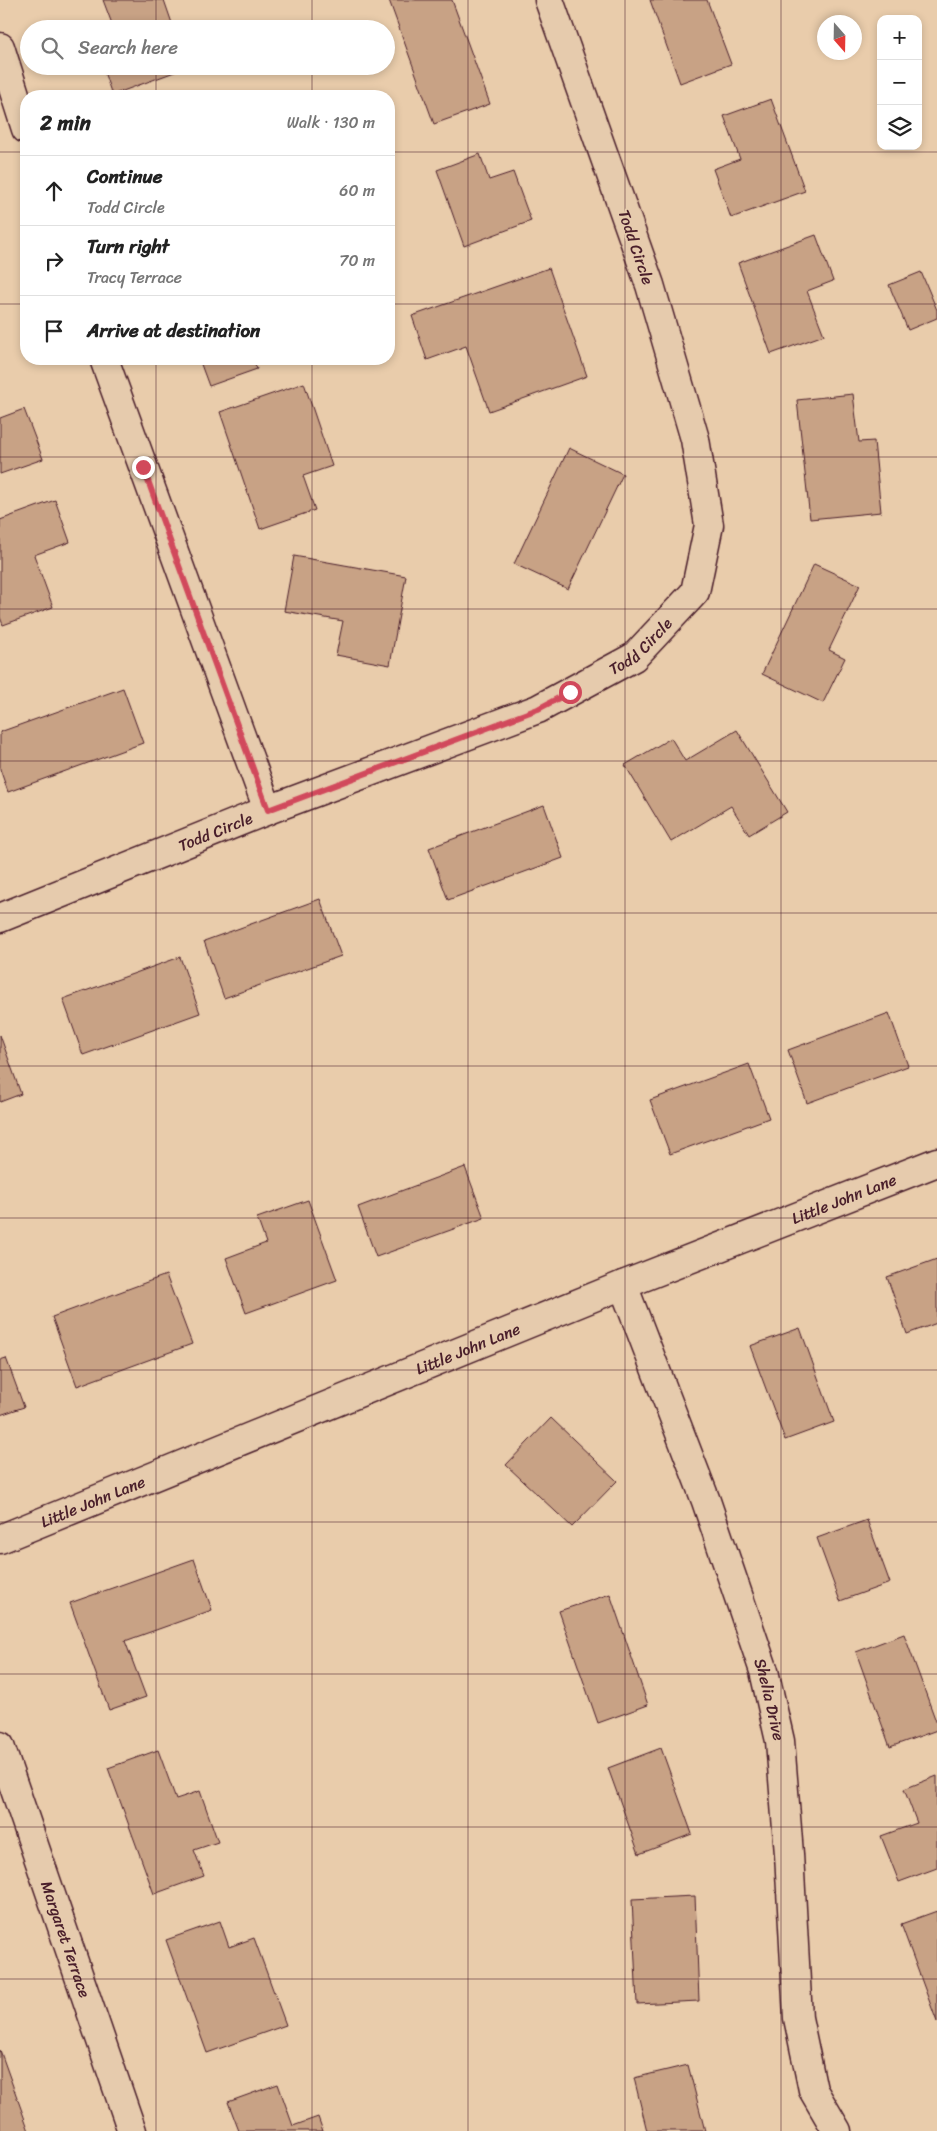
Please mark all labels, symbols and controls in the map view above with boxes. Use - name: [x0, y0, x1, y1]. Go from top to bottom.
- north arrow: [817, 15, 862, 60]
- map controls: [877, 15, 922, 150]
- button: +: [877, 15, 922, 60]
- search box: [20, 20, 395, 75]
- text: Search here: [78, 31, 178, 64]
- icon: search: [38, 34, 66, 62]
- button: −: [877, 60, 922, 105]
- text: 2 min: [40, 104, 91, 142]
- button: layers: [877, 105, 922, 150]
- text: Walk · 130 m: [287, 108, 375, 137]
- text: Continue: [87, 160, 163, 193]
- text: 60 m: [339, 176, 375, 205]
- icon: ahead: [40, 177, 68, 205]
- text: Todd Circle: [87, 193, 165, 222]
- street label: Todd Circle: [610, 205, 662, 289]
- text: Turn right: [87, 230, 169, 263]
- text: 70 m: [339, 246, 375, 275]
- icon: right: [40, 247, 68, 275]
- text: Tracy Terrace: [87, 263, 182, 292]
- text: Arrive at destination: [87, 314, 260, 347]
- icon: arrive: [40, 317, 68, 345]
- route end: [132, 456, 155, 479]
- street label: Todd Circle: [603, 610, 679, 683]
- route start: [559, 681, 582, 704]
- street label: Todd Circle: [174, 803, 257, 859]
- street label: Little John Lane: [787, 1165, 901, 1232]
- street label: Little John Lane: [411, 1314, 525, 1383]
- street label: Little John Lane: [36, 1467, 149, 1536]
- street label: Shelia Drive: [746, 1654, 794, 1743]
- street label: Margaret Terrace: [33, 1877, 100, 2002]

